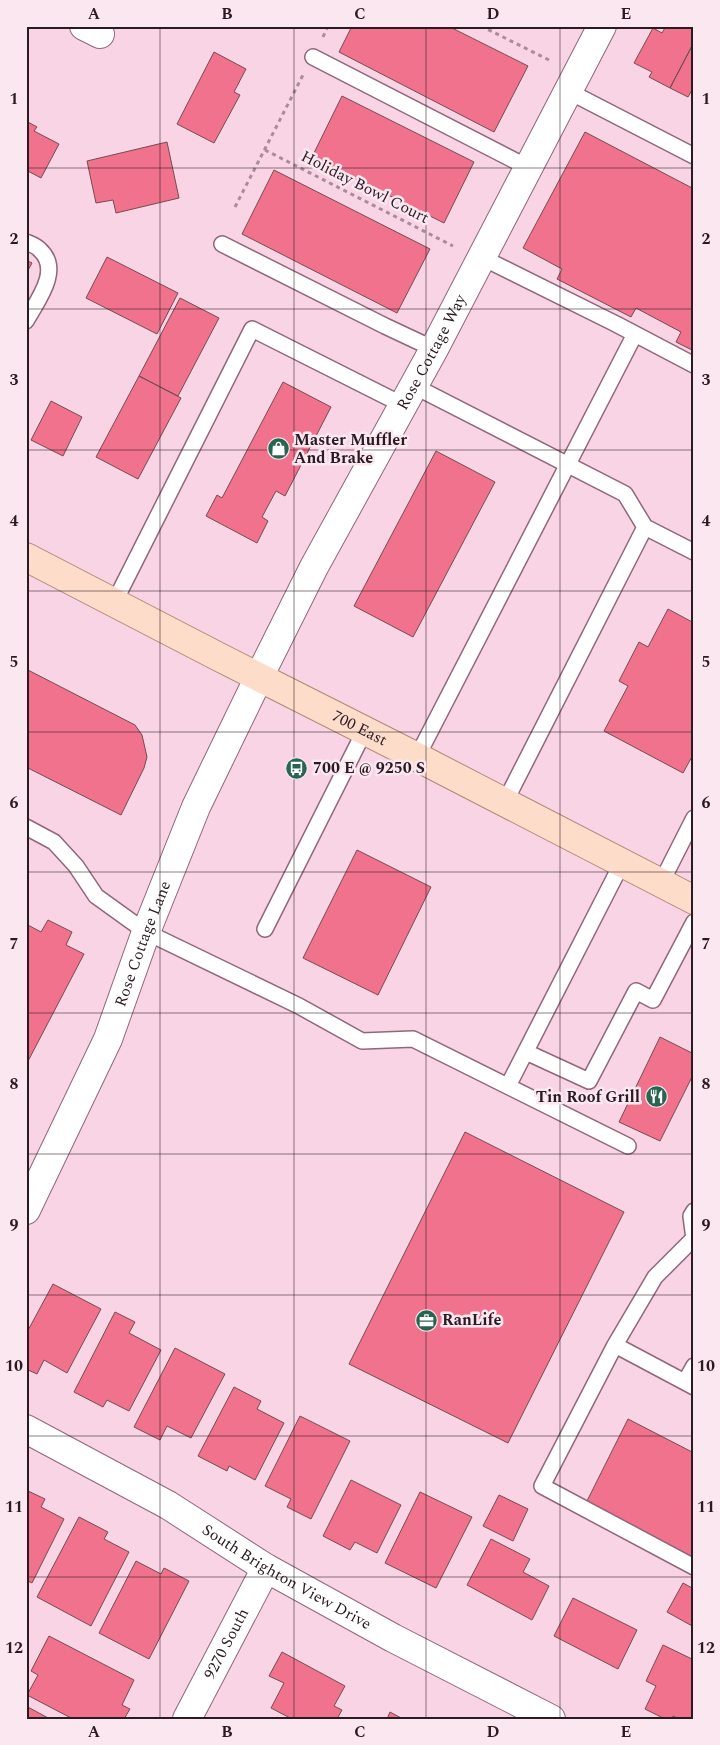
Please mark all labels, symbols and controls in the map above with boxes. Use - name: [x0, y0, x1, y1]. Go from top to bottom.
- text: A: [88, 2, 101, 26]
- text: B: [221, 2, 233, 26]
- text: C: [354, 2, 366, 26]
- text: D: [487, 2, 500, 26]
- text: E: [621, 2, 631, 26]
- text: 1: [10, 87, 18, 111]
- text: 1: [702, 87, 710, 111]
- street label: Holiday Bowl Court: [297, 144, 434, 230]
- text: 2: [10, 227, 19, 251]
- text: 2: [702, 227, 711, 251]
- street label: Rose Cottage Way: [391, 289, 473, 415]
- text: 3: [10, 368, 19, 392]
- text: 3: [702, 368, 711, 392]
- place label: Master Muffler And Brake: [294, 428, 407, 470]
- shop icon: Master Muffler And Brake: [266, 437, 290, 461]
- text: 4: [10, 509, 19, 533]
- text: 4: [702, 509, 711, 533]
- text: 5: [10, 650, 18, 674]
- text: 5: [702, 650, 710, 674]
- street label: 700 East: [328, 704, 392, 752]
- bus stop icon: 700 E @ 9250 S: [285, 756, 309, 780]
- place label: 700 E @ 9250 S: [313, 756, 425, 780]
- text: 6: [10, 791, 19, 815]
- text: 6: [702, 791, 711, 815]
- street label: Rose Cottage Lane: [108, 877, 177, 1010]
- text: 7: [10, 932, 19, 956]
- text: 7: [702, 932, 711, 956]
- text: 8: [10, 1072, 19, 1096]
- text: 8: [702, 1072, 711, 1096]
- place label: Tin Roof Grill: [536, 1085, 640, 1109]
- restaurant icon: Tin Roof Grill: [644, 1085, 668, 1109]
- text: 9: [10, 1213, 19, 1237]
- text: 9: [702, 1213, 711, 1237]
- office icon: RanLife: [414, 1308, 438, 1332]
- place label: RanLife: [442, 1308, 501, 1332]
- text: 10: [5, 1354, 23, 1378]
- text: 10: [697, 1354, 715, 1378]
- text: 11: [5, 1495, 23, 1519]
- text: 11: [697, 1495, 715, 1519]
- street label: South Brighton View Drive: [197, 1518, 376, 1636]
- street label: 9270 South: [198, 1604, 255, 1684]
- text: 12: [5, 1636, 23, 1660]
- text: 12: [697, 1636, 715, 1660]
- text: A: [88, 1720, 101, 1744]
- text: B: [221, 1720, 233, 1744]
- text: C: [354, 1720, 366, 1744]
- text: D: [487, 1720, 500, 1744]
- text: E: [621, 1720, 631, 1744]

